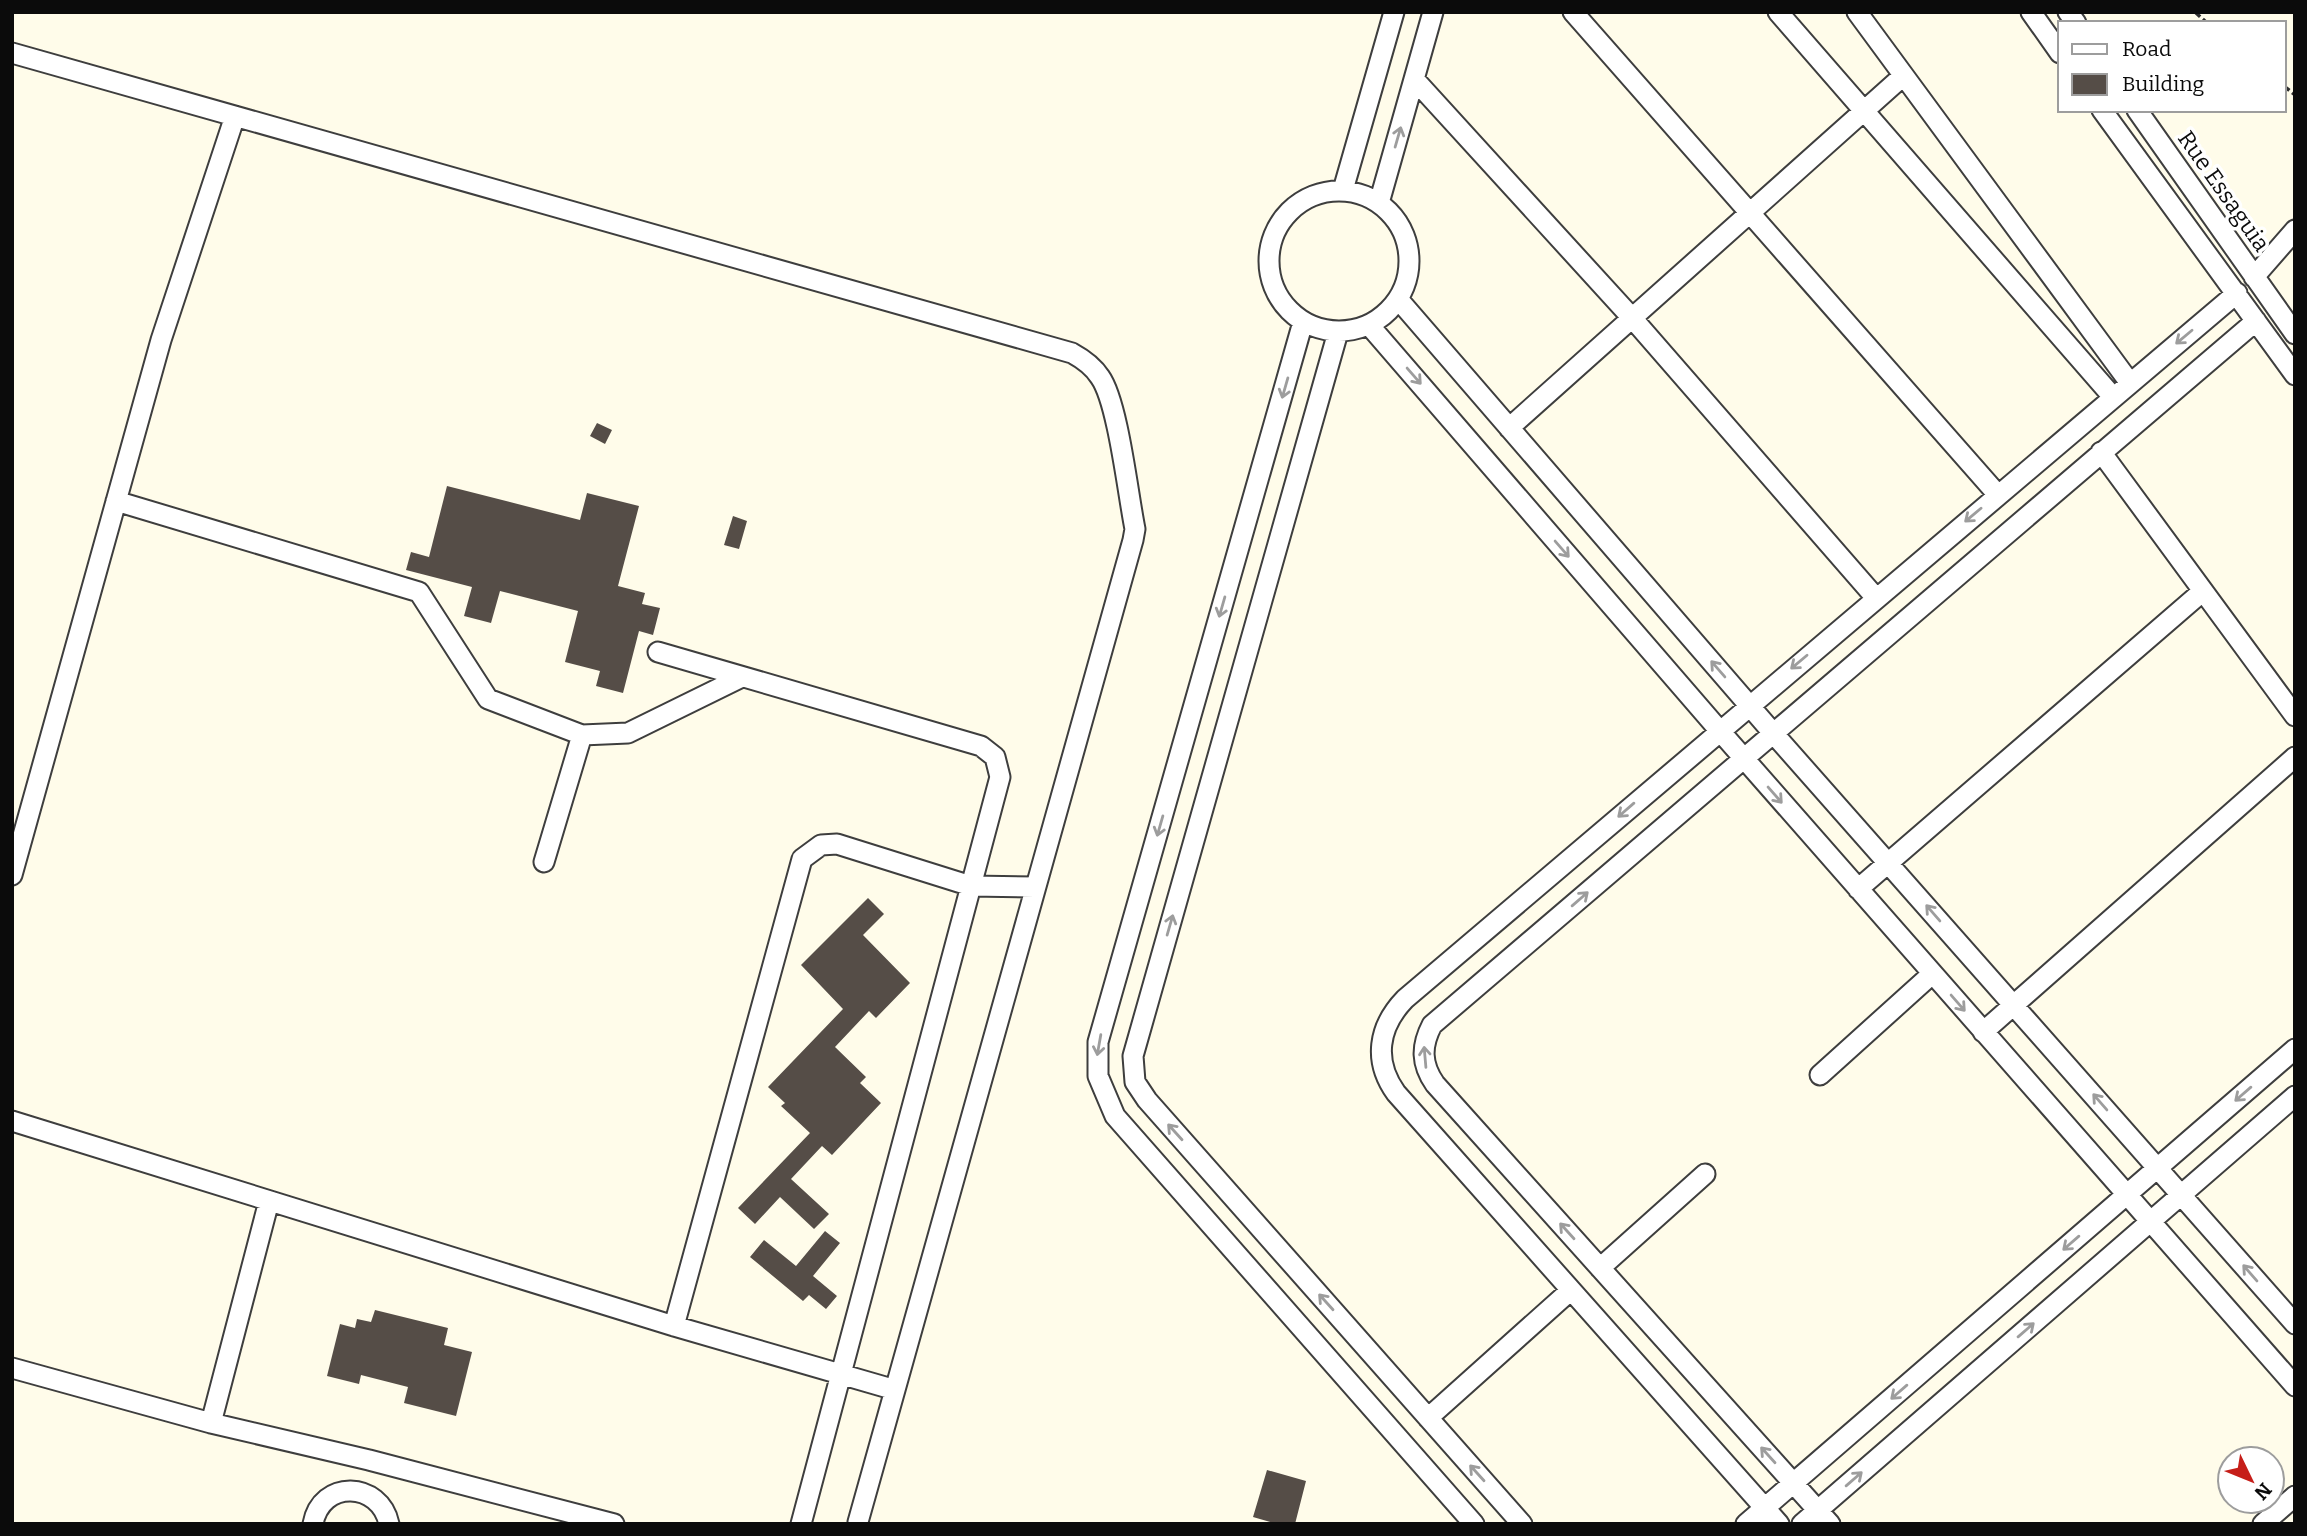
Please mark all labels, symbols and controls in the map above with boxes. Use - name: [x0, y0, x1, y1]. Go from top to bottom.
- legend: [2058, 21, 2286, 112]
- text: Road: [2122, 36, 2171, 62]
- text: Building: [2122, 71, 2205, 97]
- street label: Rue Essaguia: [2172, 125, 2276, 257]
- one-way arrow: [1392, 127, 1405, 149]
- one-way arrow: [2176, 329, 2194, 345]
- one-way arrow: [1406, 367, 1422, 385]
- one-way arrow: [1277, 377, 1290, 399]
- one-way arrow: [1964, 507, 1982, 523]
- one-way arrow: [1554, 540, 1570, 558]
- one-way arrow: [1215, 596, 1228, 618]
- one-way arrow: [1791, 654, 1809, 670]
- one-way arrow: [1710, 660, 1726, 678]
- one-way arrow: [1767, 786, 1783, 804]
- one-way arrow: [1617, 802, 1635, 818]
- one-way arrow: [1153, 814, 1166, 836]
- one-way arrow: [1570, 891, 1588, 907]
- one-way arrow: [1925, 904, 1941, 922]
- one-way arrow: [1164, 914, 1177, 937]
- one-way arrow: [1949, 994, 1966, 1011]
- one-way arrow: [1092, 1033, 1105, 1056]
- one-way arrow: [1418, 1046, 1431, 1068]
- one-way arrow: [2234, 1086, 2252, 1102]
- one-way arrow: [2092, 1093, 2108, 1111]
- one-way arrow: [1167, 1123, 1183, 1141]
- one-way arrow: [1559, 1222, 1575, 1240]
- one-way arrow: [2062, 1235, 2080, 1251]
- one-way arrow: [2242, 1264, 2258, 1282]
- one-way arrow: [1318, 1294, 1334, 1312]
- one-way arrow: [2017, 1322, 2035, 1338]
- one-way arrow: [1890, 1384, 1908, 1400]
- north arrow: [2216, 1445, 2286, 1515]
- one-way arrow: [1760, 1446, 1776, 1464]
- one-way arrow: [1469, 1464, 1485, 1482]
- one-way arrow: [1845, 1471, 1863, 1487]
- text: N: [2249, 1478, 2276, 1505]

